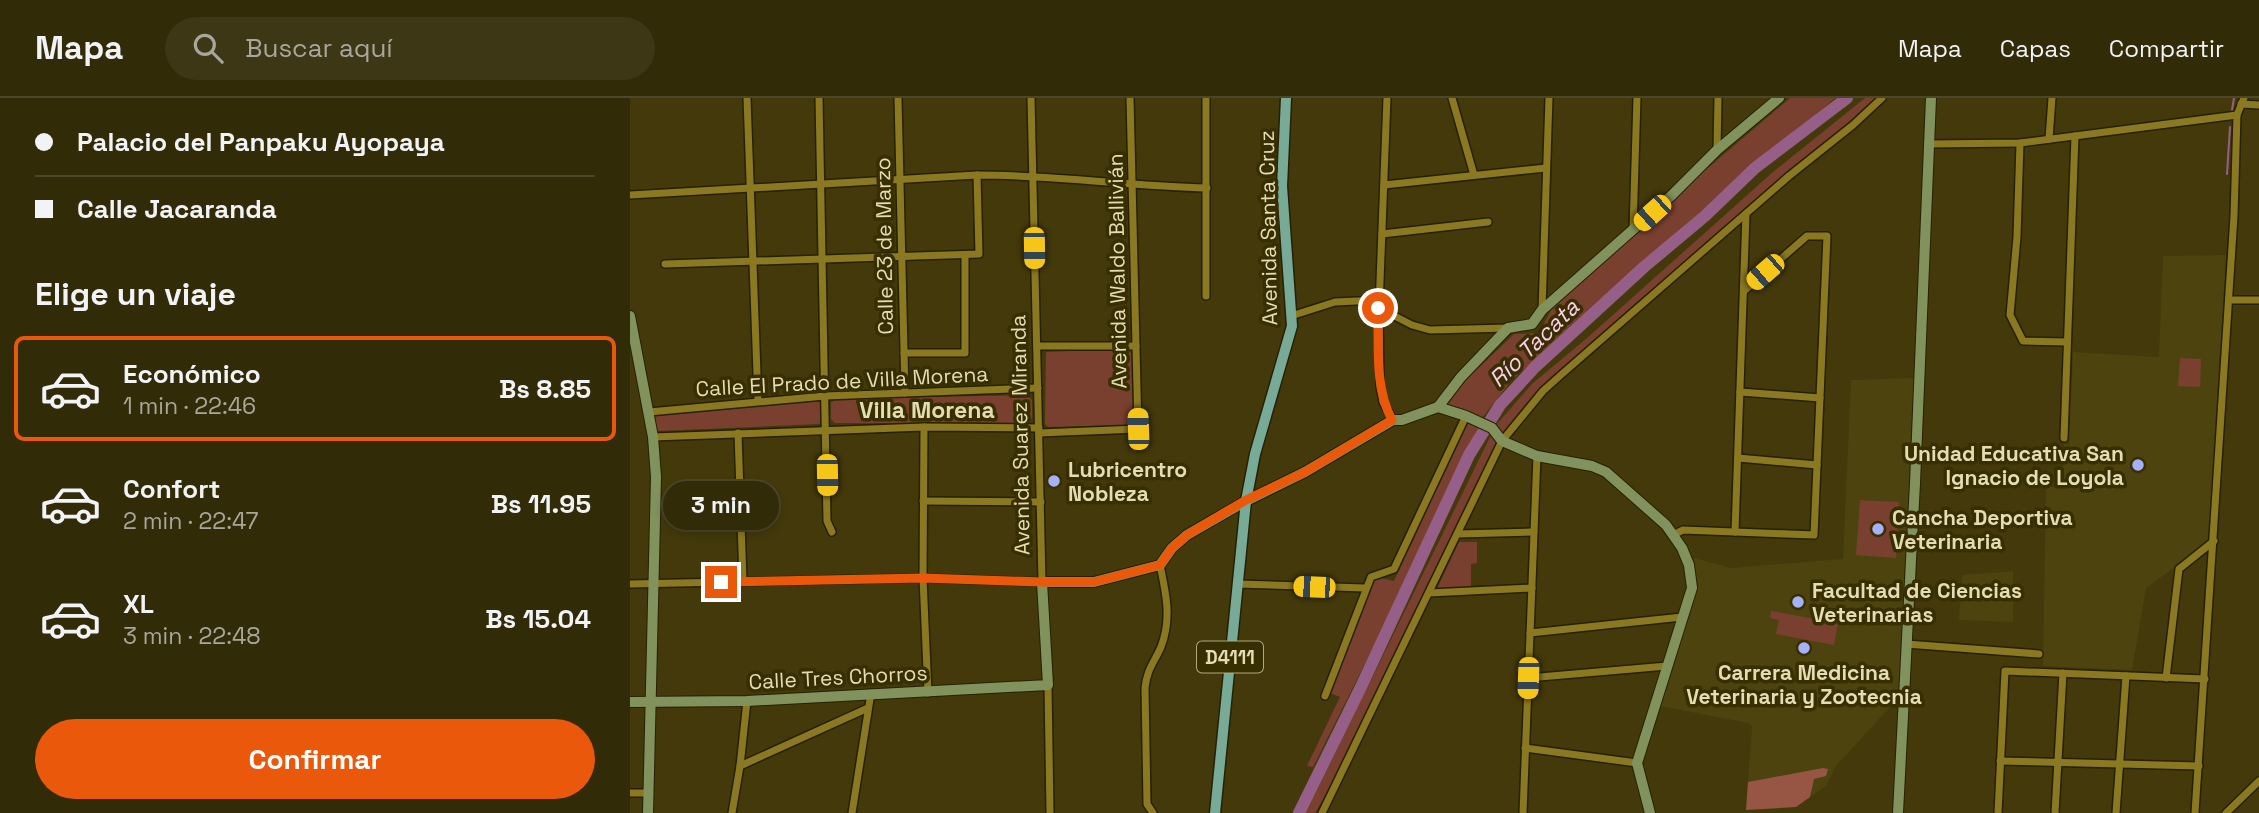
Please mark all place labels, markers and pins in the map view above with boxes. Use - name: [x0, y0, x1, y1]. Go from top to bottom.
- place label: Unidad Educativa San Ignacio de Loyola: [1904, 440, 2124, 491]
- place label: Lubricentro Nobleza: [1068, 456, 1187, 507]
- marker: Unidad Educativa San Ignacio de Loyola: [2130, 457, 2146, 473]
- marker: Lubricentro Nobleza: [1046, 473, 1062, 489]
- place label: Cancha Deportiva Veterinaria: [1892, 504, 2073, 555]
- marker: Cancha Deportiva Veterinaria: [1870, 521, 1886, 537]
- place label: Facultad de Ciencias Veterinarias: [1812, 577, 2022, 628]
- marker: Facultad de Ciencias Veterinarias: [1790, 594, 1806, 610]
- marker: Carrera Medicina Veterinaria y Zootecnia: [1796, 640, 1812, 656]
- place label: Carrera Medicina Veterinaria y Zootecnia: [1686, 659, 1922, 710]

